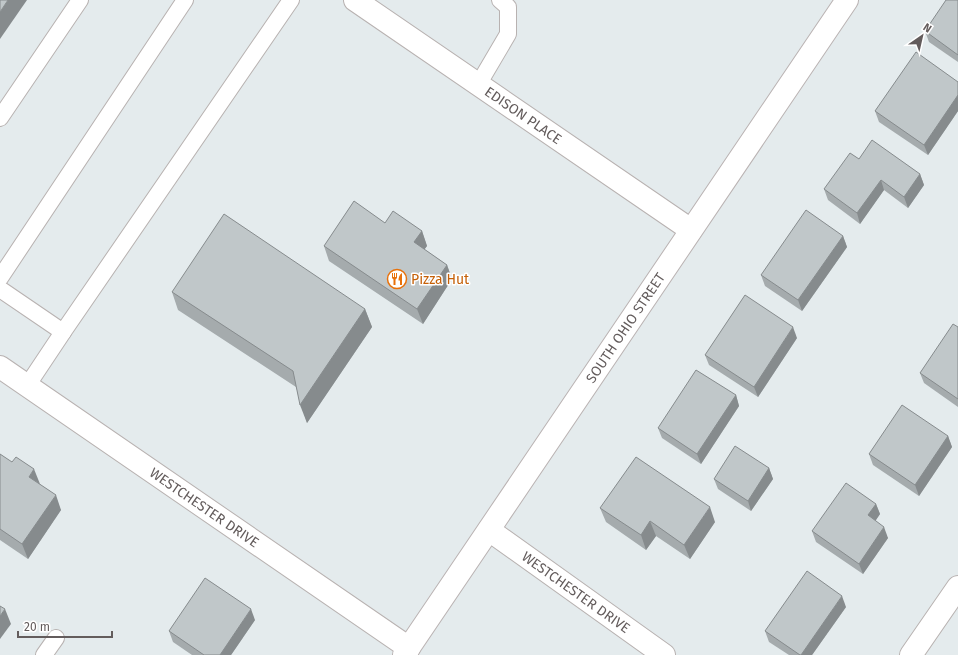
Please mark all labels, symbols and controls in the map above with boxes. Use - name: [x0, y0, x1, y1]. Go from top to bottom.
- north arrow: [902, 16, 942, 56]
- text: N: [921, 21, 934, 36]
- street label: EDISON PLACE: [481, 83, 565, 148]
- restaurant icon: Pizza Hut: [386, 268, 408, 290]
- street label: SOUTH OHIO STREET: [582, 269, 669, 386]
- place label: Pizza Hut: [411, 271, 470, 288]
- street label: WESTCHESTER DRIVE: [146, 464, 262, 551]
- street label: WESTCHESTER DRIVE: [518, 548, 633, 637]
- scale bar: [18, 613, 112, 639]
- text: 20 m: [24, 620, 50, 634]

